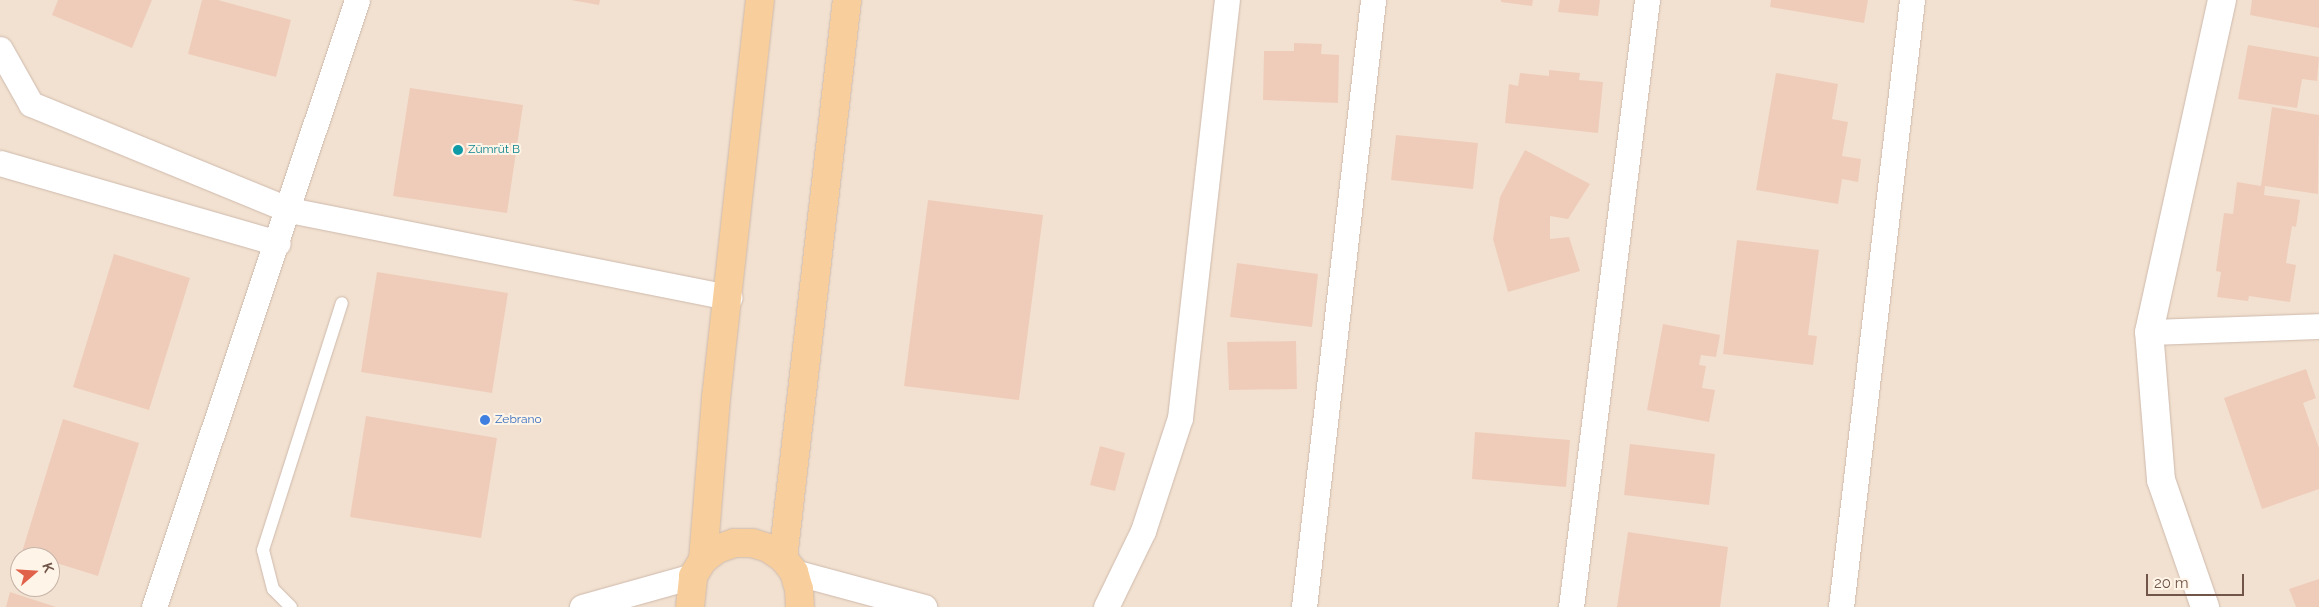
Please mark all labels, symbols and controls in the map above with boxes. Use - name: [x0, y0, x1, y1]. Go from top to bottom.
- place label: Zümrüt B: [468, 143, 520, 157]
- marker: Zümrüt B: [452, 144, 464, 156]
- place label: Zebrano: [495, 413, 542, 427]
- marker: Zebrano: [479, 414, 491, 426]
- north arrow: [10, 547, 60, 597]
- text: K: [39, 560, 57, 574]
- scale bar: [2149, 564, 2246, 596]
- text: 20 m: [2154, 574, 2189, 592]

